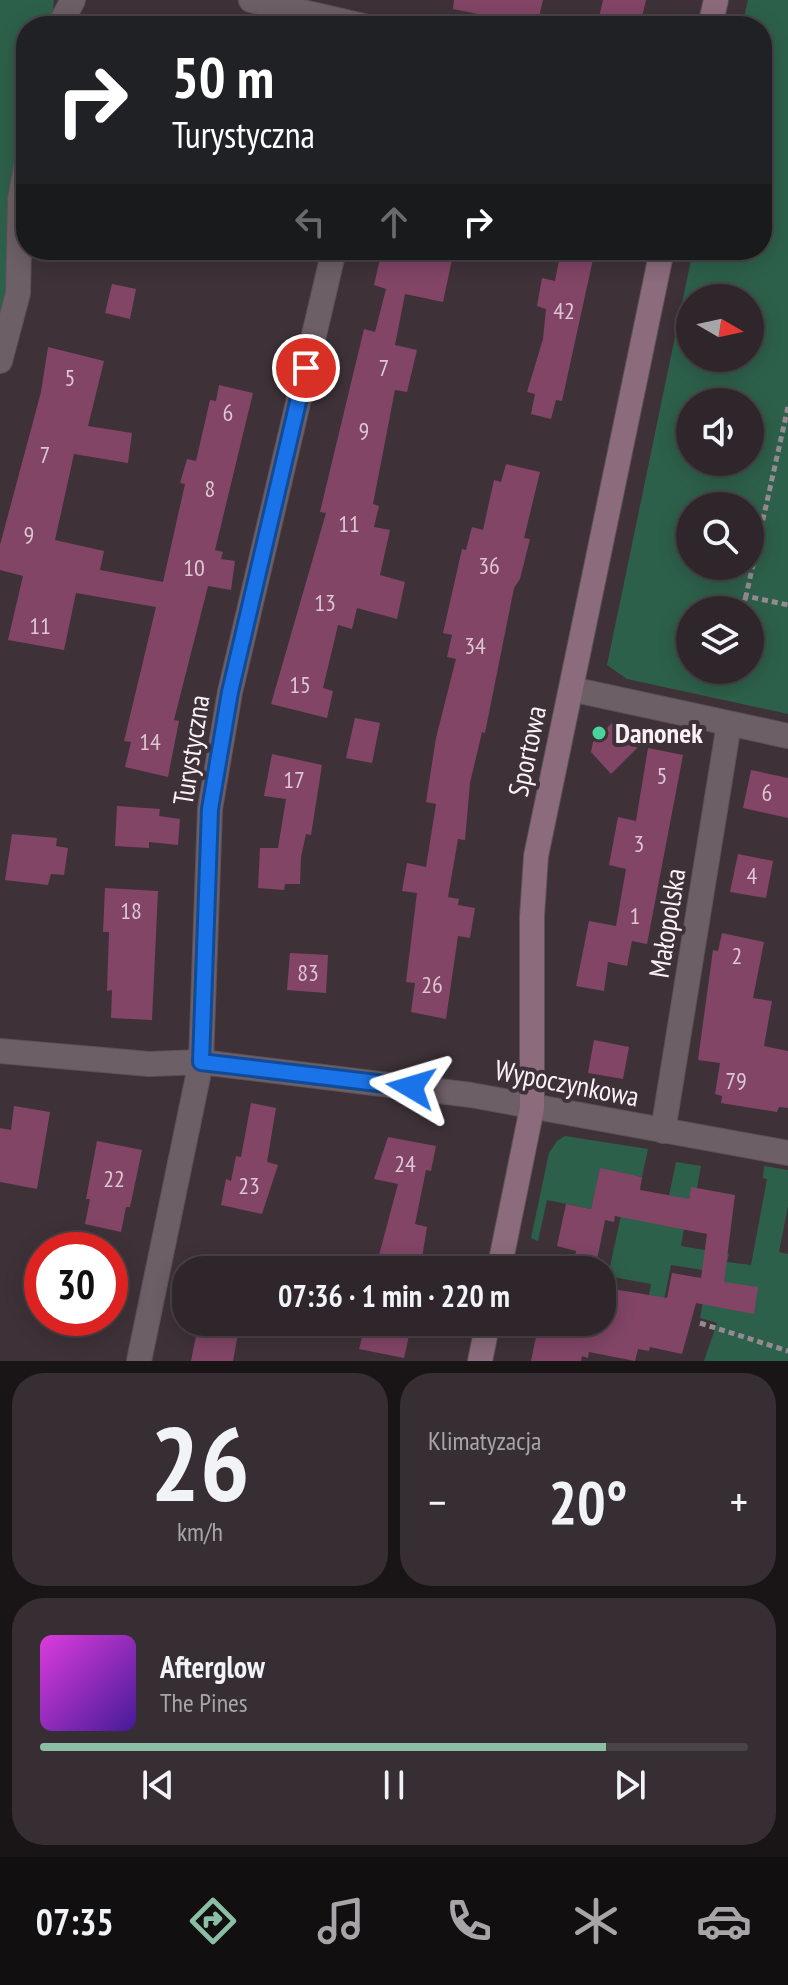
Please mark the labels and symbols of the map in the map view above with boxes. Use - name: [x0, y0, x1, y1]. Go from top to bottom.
- north arrow: [676, 284, 764, 372]
- house number: 42: [553, 295, 575, 326]
- pin: [272, 334, 340, 402]
- house number: 7: [379, 352, 389, 383]
- house number: 5: [65, 362, 75, 393]
- house number: 6: [223, 397, 233, 428]
- house number: 9: [359, 415, 369, 446]
- house number: 7: [40, 439, 50, 470]
- house number: 8: [205, 473, 215, 504]
- house number: 11: [338, 508, 360, 539]
- house number: 9: [24, 519, 34, 550]
- house number: 36: [478, 550, 500, 581]
- house number: 10: [183, 552, 205, 583]
- house number: 13: [314, 587, 336, 618]
- house number: 11: [29, 610, 51, 641]
- house number: 34: [464, 630, 486, 661]
- house number: 15: [289, 669, 311, 700]
- street label: Turystyczna: [164, 692, 217, 808]
- street label: Sportowa: [499, 702, 554, 800]
- place label: Danonek: [615, 714, 703, 751]
- marker: Danonek: [590, 724, 608, 742]
- house number: 14: [139, 726, 161, 757]
- house number: 5: [657, 760, 667, 791]
- house number: 17: [283, 764, 305, 795]
- house number: 6: [762, 777, 772, 808]
- house number: 3: [634, 828, 644, 859]
- house number: 4: [747, 860, 758, 891]
- street label: Małopolska: [640, 866, 693, 980]
- house number: 18: [120, 895, 142, 926]
- house number: 1: [630, 900, 640, 931]
- house number: 2: [732, 940, 742, 971]
- house number: 83: [297, 957, 319, 988]
- house number: 26: [421, 969, 443, 1000]
- position arrow: [369, 1045, 453, 1129]
- street label: Wypoczynkowa: [492, 1050, 642, 1115]
- house number: 79: [725, 1065, 747, 1096]
- house number: 24: [394, 1148, 416, 1179]
- house number: 22: [103, 1163, 125, 1194]
- house number: 23: [238, 1170, 260, 1201]
- speed limit sign: 30: [24, 1232, 128, 1336]

